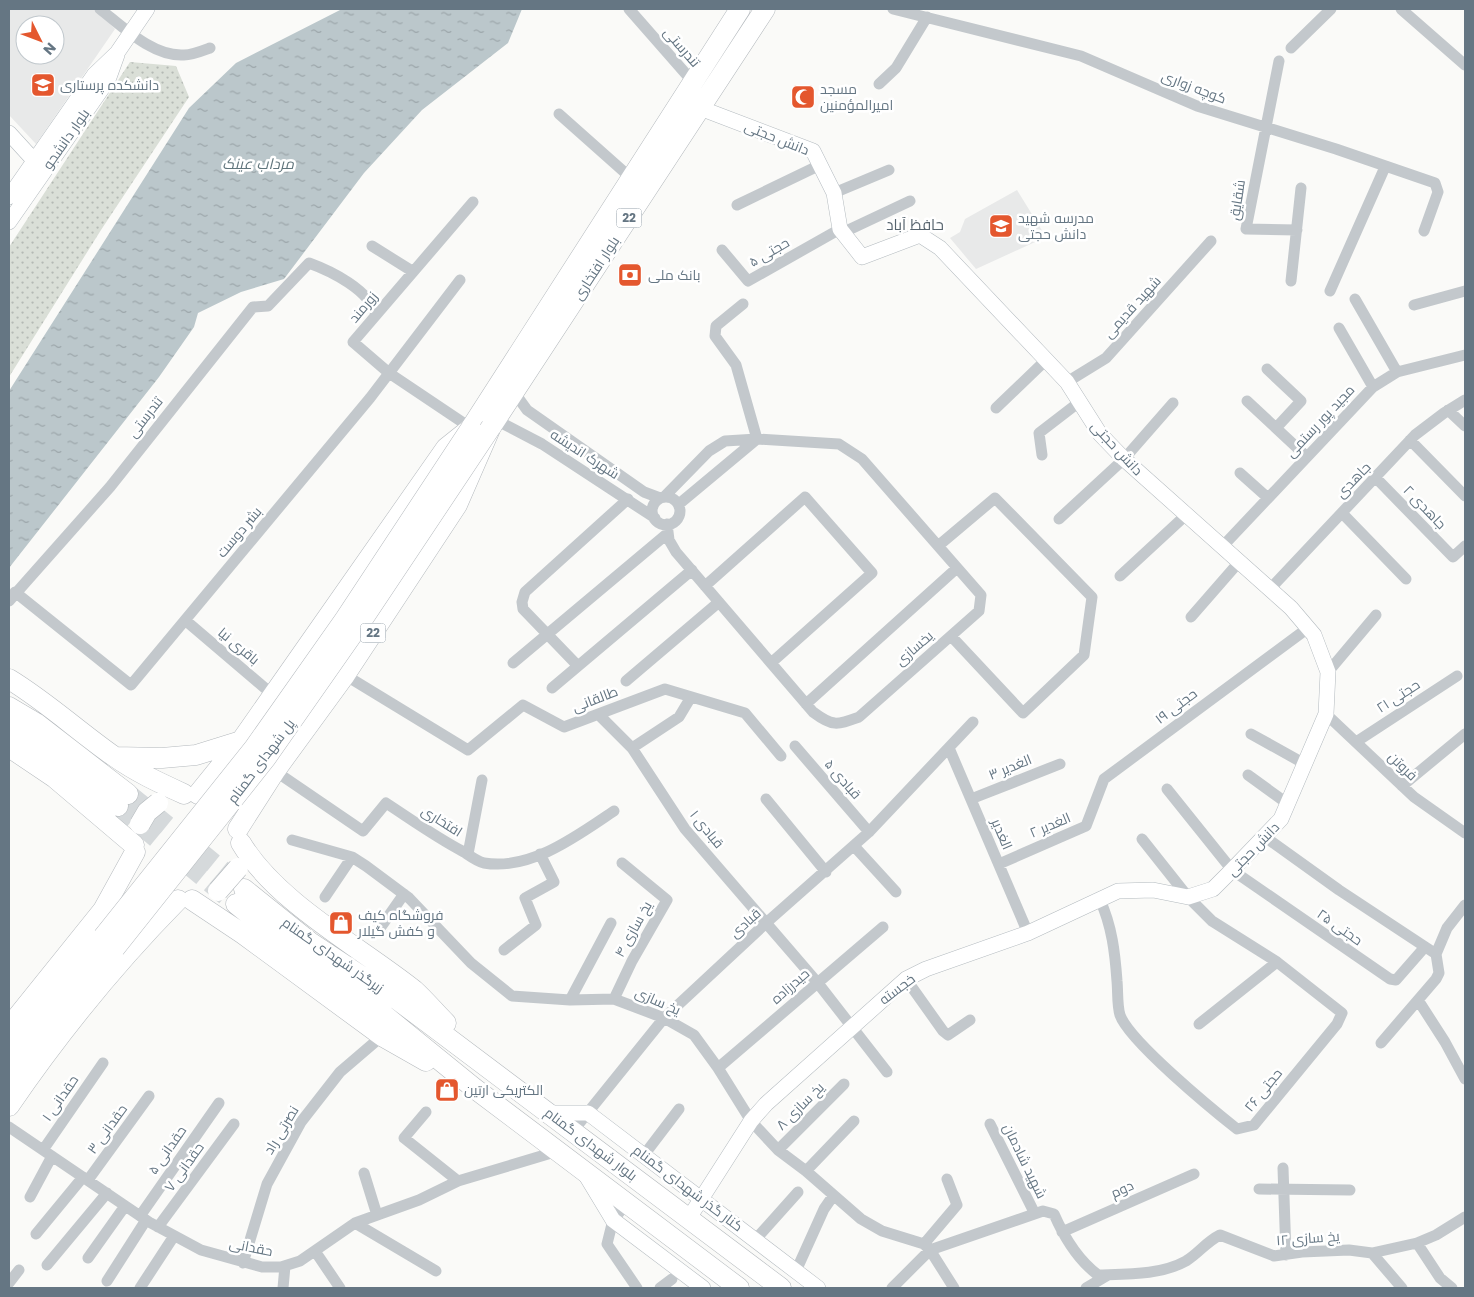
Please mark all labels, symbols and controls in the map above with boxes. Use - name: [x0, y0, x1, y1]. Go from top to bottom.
- north arrow: [15, 15, 65, 65]
- street label: تندرستی: [659, 23, 705, 72]
- text: N: [39, 38, 61, 59]
- street label: کوچه زواری: [1159, 66, 1229, 108]
- school or university icon: دانشکده پرستاری: [30, 72, 56, 98]
- place label: دانشکده پرستاری: [60, 75, 159, 95]
- place label: مسجد امیرالمؤمنین: [820, 79, 893, 115]
- mosque icon: مسجد امیرالمؤمنین: [790, 84, 816, 110]
- street label: بلوار دانشجو: [38, 105, 94, 173]
- street label: دانش حجتی: [742, 116, 812, 160]
- water label: مرداب عینک: [222, 153, 294, 174]
- street label: شقایق: [1224, 178, 1250, 222]
- road number: 22: [616, 208, 642, 228]
- place label: مدرسه شهید دانش حجتی: [1018, 208, 1094, 244]
- school or university icon: مدرسه شهید دانش حجتی: [988, 213, 1014, 239]
- district label: حافظ آباد: [886, 214, 944, 235]
- street label: بلوار افتخاری: [568, 232, 624, 304]
- street label: حجتی ۵: [745, 232, 793, 272]
- bank icon: بانک ملی: [617, 262, 643, 288]
- place label: بانک ملی: [648, 265, 700, 285]
- street label: شهید قدیمی: [1099, 271, 1165, 343]
- street label: زورمند: [344, 287, 382, 327]
- street label: مجید پور رستمی: [1281, 380, 1359, 462]
- street label: تندرستی: [123, 392, 168, 442]
- street label: دانش حجتی: [1086, 416, 1148, 480]
- street label: شهرک اندیشه: [547, 424, 623, 484]
- street label: جاهدی: [1331, 458, 1375, 502]
- street label: جاهدی ۲: [1399, 481, 1451, 533]
- street label: بشر دوست: [212, 502, 266, 562]
- street label: باقری نیا: [214, 623, 264, 669]
- road number: 22: [360, 624, 386, 642]
- street label: یخسازی: [891, 626, 938, 670]
- street label: حجتی ۲۱: [1372, 674, 1424, 718]
- street label: طالقانی: [569, 681, 621, 717]
- street label: حجتی ۱۹: [1151, 684, 1201, 728]
- street label: پل شهدای گمنام: [222, 714, 300, 808]
- street label: فروتن: [1384, 747, 1422, 785]
- street label: الغدیر ۳: [985, 749, 1035, 785]
- street label: قبادی ۵: [820, 755, 866, 803]
- street label: افتخاری: [418, 801, 466, 841]
- street label: قبادی ۱: [685, 806, 729, 852]
- street label: الغدیر ۲: [1026, 807, 1074, 843]
- street label: الغدیر: [986, 814, 1017, 853]
- street label: دانش حجتی: [1222, 818, 1284, 880]
- street label: یخ سازی ۴: [609, 897, 657, 961]
- street label: قبادی: [725, 904, 765, 942]
- street label: حجتی ۲۵: [1313, 904, 1367, 950]
- place label: فروشگاه کیف و کفش گیلار: [357, 905, 444, 941]
- shop icon: فروشگاه کیف و کفش گیلار: [328, 910, 354, 936]
- street label: زیرگذر شهدای گمنام: [278, 912, 388, 998]
- street label: حیدرزاده: [766, 964, 814, 1008]
- street label: خجسته: [875, 969, 919, 1009]
- street label: یخ سازی: [632, 982, 684, 1020]
- street label: حجتی ۲۶: [1239, 1064, 1287, 1116]
- street label: حقدانی ۱: [37, 1071, 83, 1125]
- shop icon: الکتریکی ارتین: [434, 1077, 460, 1103]
- street label: یخ سازی ۸: [771, 1077, 829, 1135]
- place label: الکتریکی ارتین: [464, 1080, 543, 1100]
- street label: حقدانی ۳: [82, 1100, 132, 1158]
- street label: نصرتی راد: [259, 1102, 303, 1158]
- street label: بلوار شهدای گمنام: [540, 1102, 642, 1186]
- street label: شهید شادمان: [998, 1120, 1052, 1202]
- street label: حقدانی ۵: [143, 1122, 191, 1178]
- street label: حقدانی ۷: [159, 1138, 209, 1196]
- street label: کنار گذر شهدای گمنام: [629, 1140, 747, 1236]
- street label: دوم: [1107, 1175, 1137, 1203]
- street label: یخ سازی ۱۲: [1276, 1226, 1341, 1250]
- street label: حقدانی: [227, 1233, 275, 1261]

